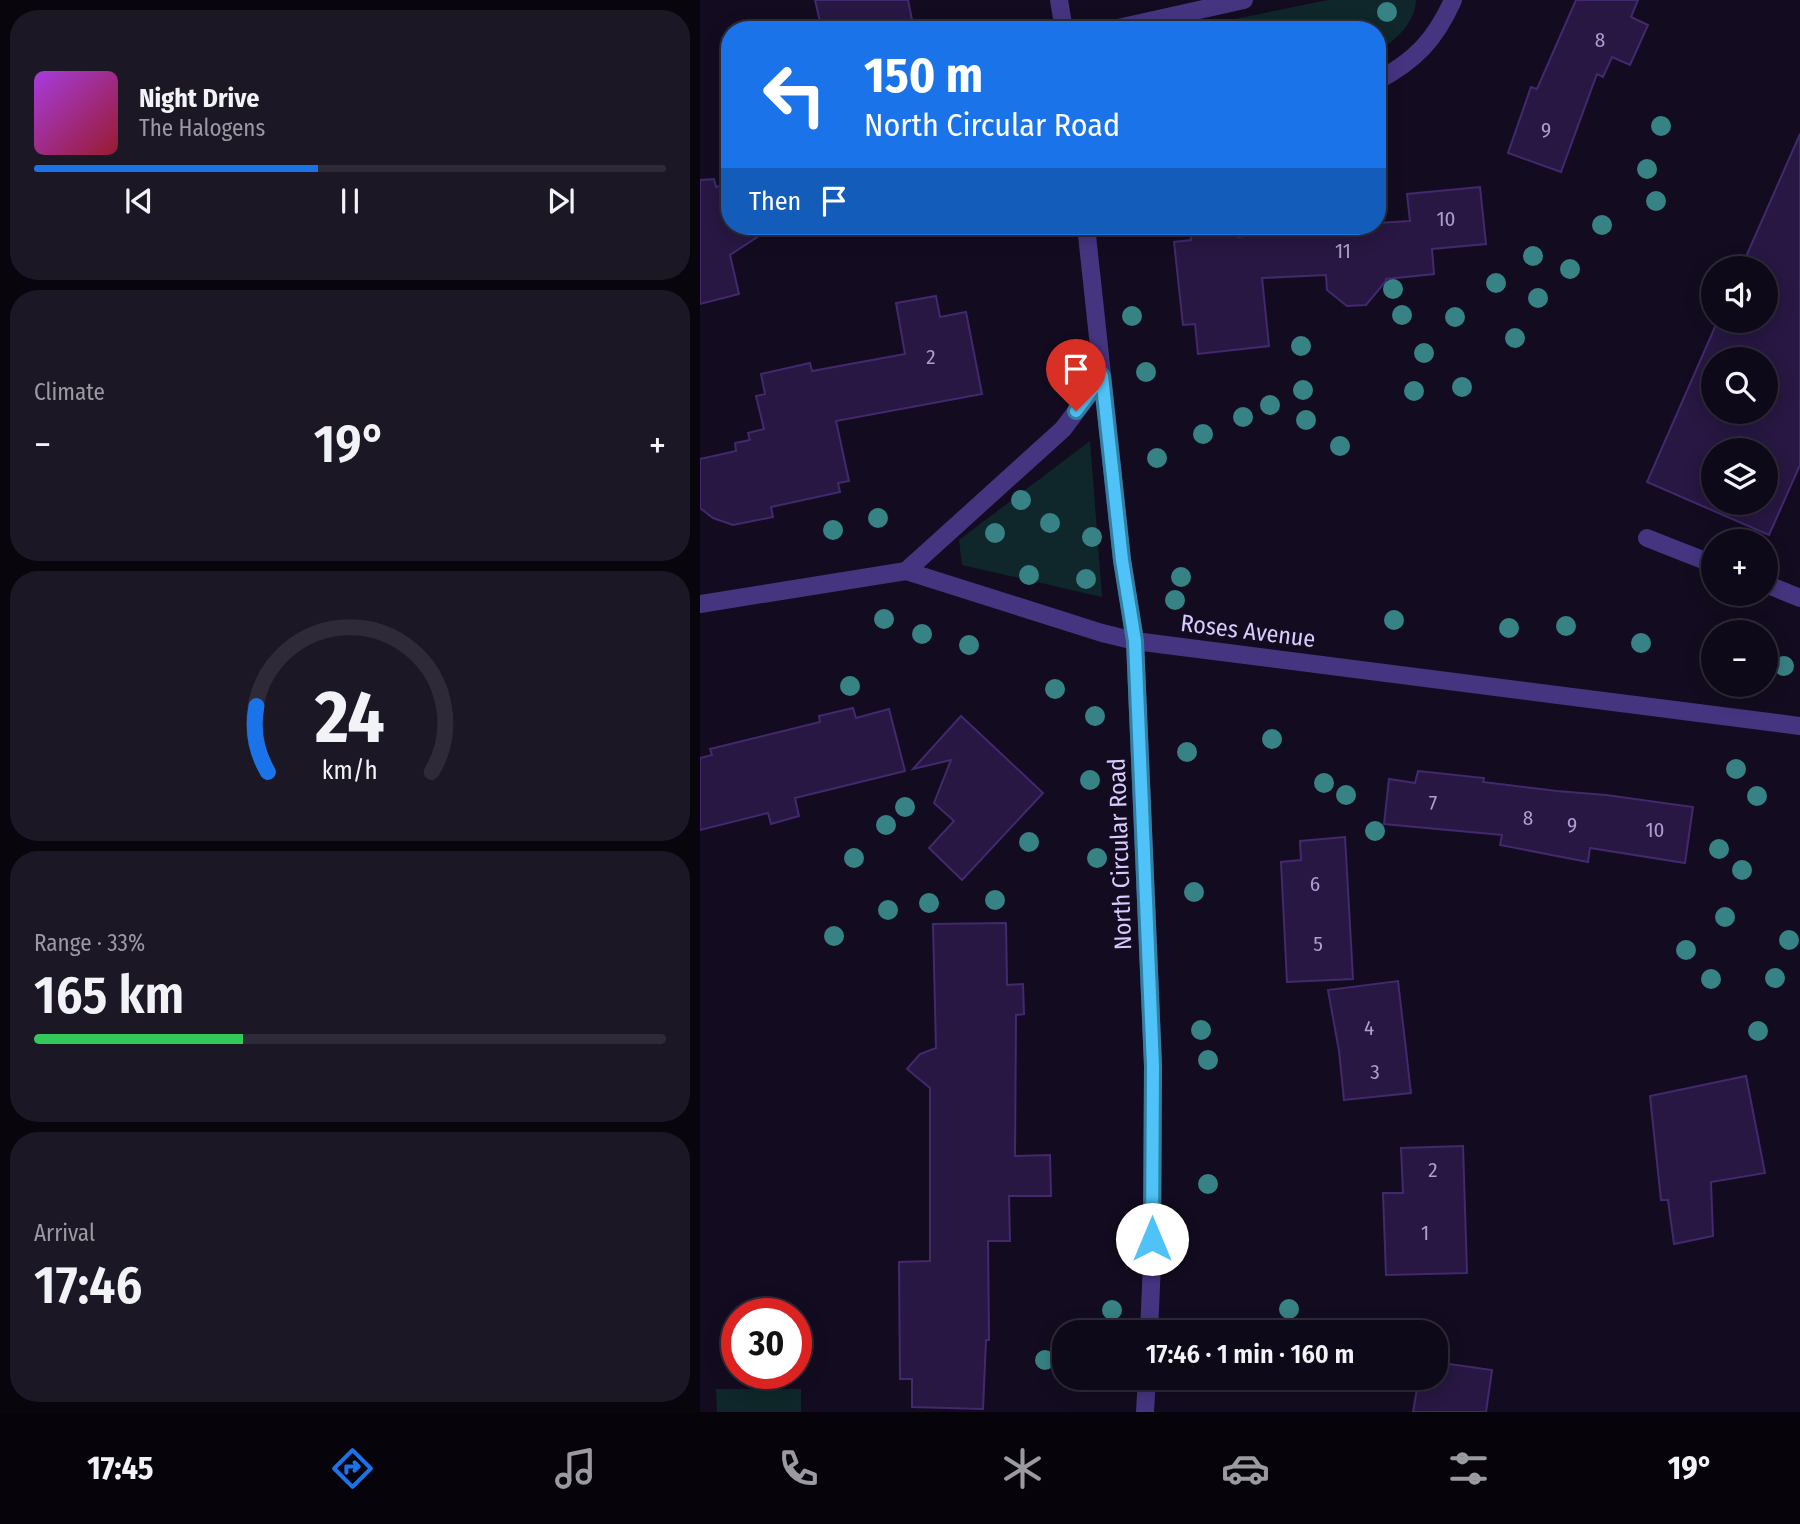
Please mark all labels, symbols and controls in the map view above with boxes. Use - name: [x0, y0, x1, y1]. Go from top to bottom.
- house number: 8: [1595, 27, 1605, 53]
- text: 150 m: [864, 46, 983, 105]
- icon: left: [749, 49, 840, 140]
- text: Night Drive: [139, 83, 259, 114]
- text: North Circular Road: [864, 106, 1120, 144]
- text: The Halogens: [139, 114, 265, 142]
- house number: 9: [1541, 117, 1551, 143]
- icon: previous: [120, 182, 158, 220]
- icon: pause: [331, 182, 369, 220]
- icon: next: [542, 182, 580, 220]
- icon: arrive: [815, 182, 853, 220]
- text: Then: [749, 186, 801, 217]
- house number: 10: [1436, 206, 1456, 232]
- house number: 11: [1335, 238, 1351, 264]
- map controls: [1701, 256, 1778, 697]
- button: sound: [1701, 256, 1778, 333]
- pin: [1046, 339, 1106, 411]
- house number: 2: [926, 344, 936, 370]
- button: search: [1701, 347, 1778, 424]
- icon: arrive: [1057, 350, 1095, 388]
- text: Climate: [34, 378, 105, 406]
- text: 19°: [314, 413, 386, 476]
- text: −: [34, 422, 51, 468]
- text: +: [649, 422, 666, 468]
- button: layers: [1701, 438, 1778, 515]
- button: +: [1701, 529, 1778, 606]
- street label: Roses Avenue: [1179, 609, 1317, 653]
- button: −: [1701, 620, 1778, 697]
- text: 24: [314, 674, 385, 761]
- text: km/h: [322, 756, 378, 786]
- street label: North Circular Road: [1103, 758, 1137, 950]
- house number: 7: [1429, 790, 1437, 816]
- house number: 8: [1523, 805, 1533, 831]
- house number: 9: [1567, 812, 1577, 838]
- house number: 10: [1645, 817, 1665, 843]
- house number: 6: [1310, 871, 1320, 897]
- text: Range · 33%: [34, 929, 145, 957]
- house number: 5: [1313, 931, 1323, 957]
- text: 165 km: [34, 964, 184, 1027]
- house number: 4: [1364, 1015, 1374, 1041]
- house number: 3: [1370, 1059, 1380, 1085]
- house number: 2: [1428, 1157, 1438, 1183]
- position arrow: [1115, 1202, 1189, 1276]
- text: Arrival: [34, 1219, 95, 1247]
- house number: 1: [1421, 1220, 1429, 1246]
- text: 17:46: [34, 1254, 142, 1317]
- speed limit sign: 30: [721, 1298, 812, 1389]
- text: 17:46 · 1 min · 160 m: [1146, 1339, 1354, 1370]
- icon: directions: [328, 1444, 377, 1493]
- icon: music: [551, 1444, 600, 1493]
- icon: phone: [774, 1444, 823, 1493]
- icon: climate: [998, 1444, 1047, 1493]
- icon: car: [1221, 1444, 1270, 1493]
- icon: filters: [1444, 1444, 1493, 1493]
- text: 17:45: [87, 1449, 153, 1487]
- text: 19°: [1668, 1449, 1713, 1487]

